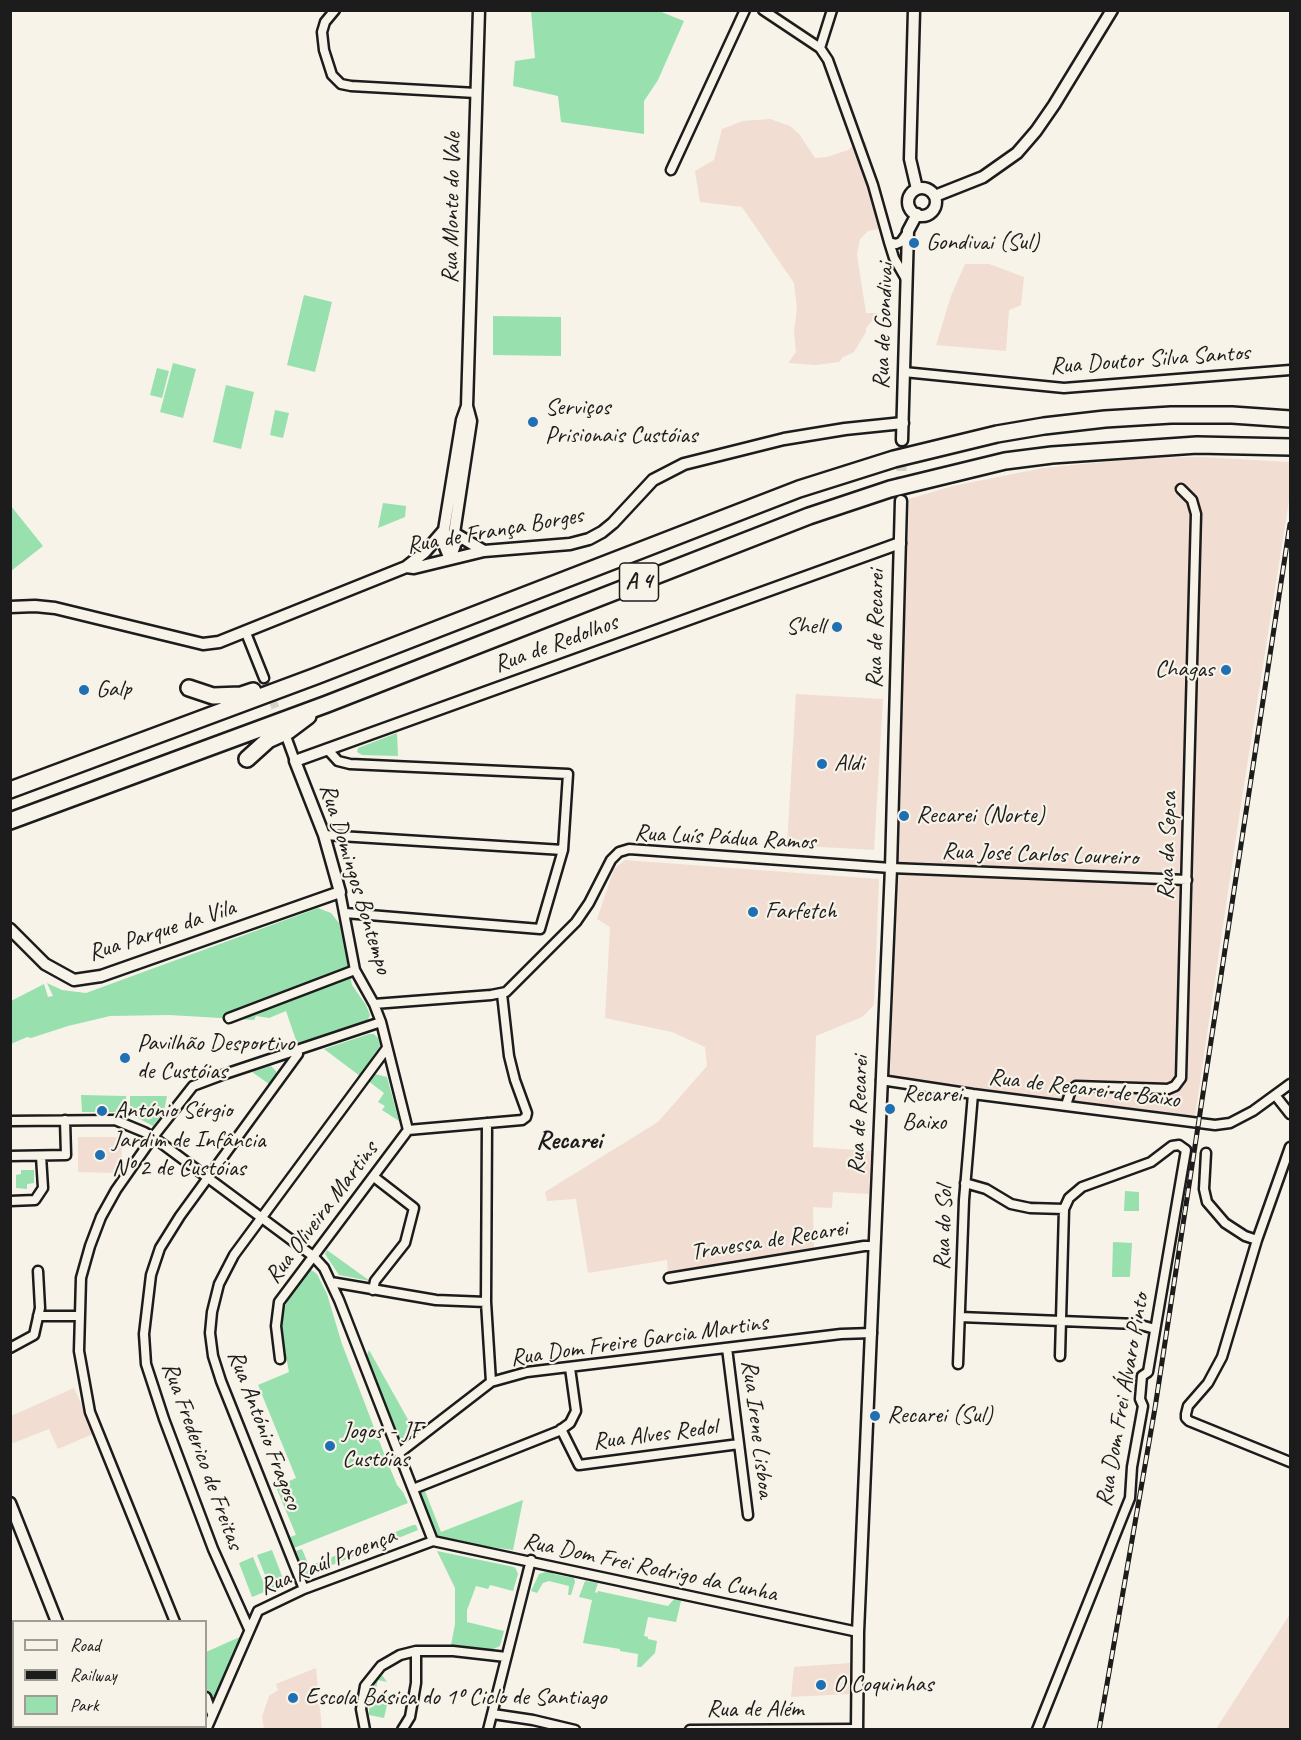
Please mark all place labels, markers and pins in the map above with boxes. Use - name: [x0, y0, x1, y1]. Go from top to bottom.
- place label: Gondivai (Sul): [926, 229, 1039, 257]
- marker: Gondivai (Sul): [907, 236, 921, 250]
- place label: Serviços Prisionais Custóias: [545, 394, 697, 450]
- marker: Serviços Prisionais Custóias: [526, 415, 540, 429]
- place label: Shell: [786, 613, 825, 641]
- marker: Shell: [830, 620, 844, 634]
- place label: Chagas: [1155, 656, 1214, 684]
- marker: Chagas: [1219, 663, 1233, 677]
- place label: Galp: [96, 676, 131, 704]
- marker: Galp: [77, 683, 91, 697]
- place label: Aldi: [834, 750, 864, 778]
- marker: Aldi: [815, 757, 829, 771]
- place label: Recarei (Norte): [916, 802, 1044, 830]
- marker: Recarei (Norte): [897, 809, 911, 823]
- place label: Farfetch: [765, 898, 836, 926]
- marker: Farfetch: [746, 905, 760, 919]
- place label: Pavilhão Desportivo de Custóias: [137, 1030, 294, 1086]
- marker: Pavilhão Desportivo de Custóias: [118, 1051, 132, 1065]
- place label: Recarei Baixo: [902, 1081, 962, 1137]
- place label: António Sérgio: [114, 1097, 232, 1125]
- marker: Recarei Baixo: [883, 1102, 897, 1116]
- marker: António Sérgio: [95, 1104, 109, 1118]
- place label: Jardim de Infância Nº 2 de Custóias: [112, 1127, 265, 1183]
- marker: Jardim de Infância Nº 2 de Custóias: [93, 1148, 107, 1162]
- place label: Recarei (Sul): [887, 1402, 993, 1430]
- marker: Recarei (Sul): [868, 1409, 882, 1423]
- place label: Jogos - JF Custóias: [342, 1418, 421, 1474]
- marker: Jogos - JF Custóias: [323, 1439, 337, 1453]
- place label: O Coquinhas: [833, 1671, 933, 1699]
- marker: O Coquinhas: [814, 1678, 828, 1692]
- place label: Escola Básica do 1º Ciclo de Santiago: [305, 1684, 607, 1712]
- marker: Escola Básica do 1º Ciclo de Santiago: [286, 1691, 300, 1705]

